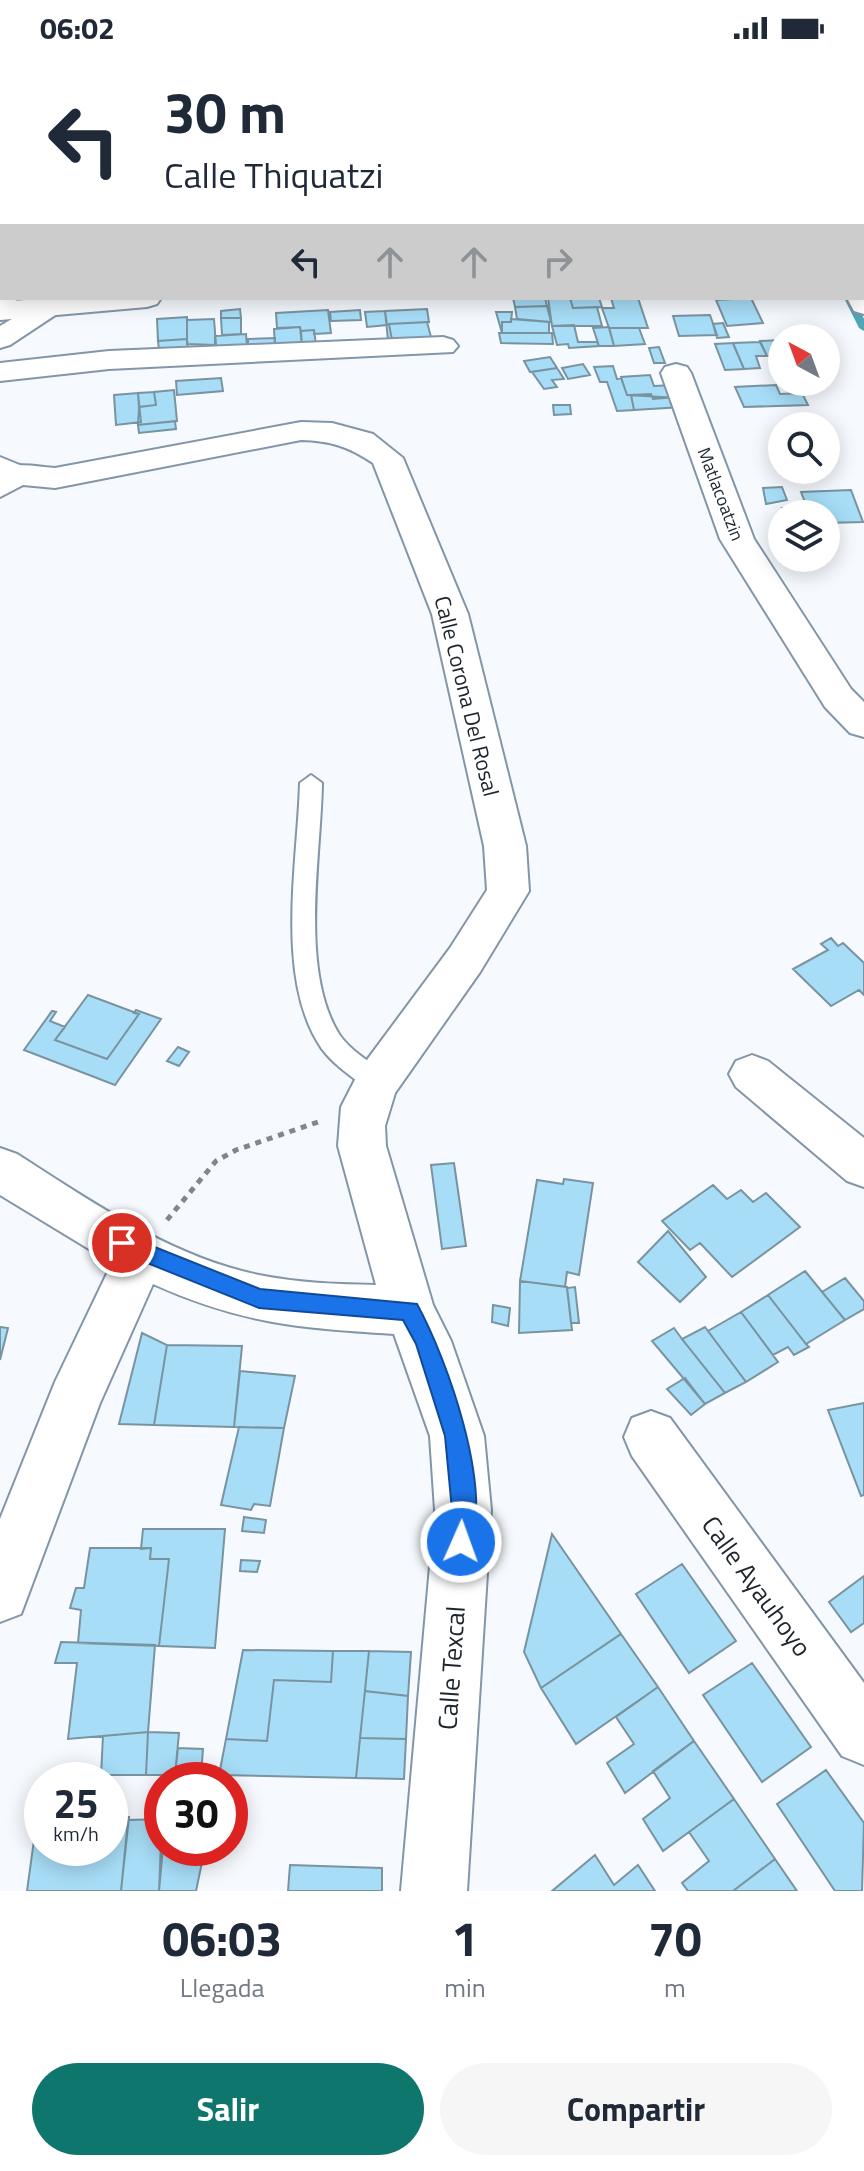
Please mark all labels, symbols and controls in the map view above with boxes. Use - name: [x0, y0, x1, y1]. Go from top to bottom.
- text: 06:02: [40, 5, 115, 51]
- text: 30 m: [164, 70, 286, 155]
- icon: left: [32, 88, 136, 192]
- text: Calle Thiquatzi: [164, 147, 384, 202]
- icon: left: [284, 240, 328, 284]
- icon: ahead: [368, 240, 412, 284]
- icon: ahead: [452, 240, 496, 284]
- icon: right: [536, 240, 580, 284]
- north arrow: [768, 324, 840, 396]
- map controls: [768, 324, 840, 572]
- button: search: [768, 412, 840, 484]
- street label: Matlacoatzin: [691, 443, 751, 545]
- button: layers: [768, 500, 840, 572]
- street label: Calle Corona Del Rosal: [426, 592, 508, 800]
- pin: [88, 1209, 156, 1277]
- icon: arrive: [100, 1221, 144, 1265]
- position arrow: [419, 1500, 503, 1584]
- street label: Calle Ayauhoyo: [693, 1508, 821, 1664]
- street label: Calle Texcal: [427, 1605, 475, 1731]
- speed limit sign: 30: [144, 1762, 248, 1866]
- text: 25: [54, 1773, 98, 1834]
- text: km/h: [53, 1818, 99, 1849]
- text: 06:03: [162, 1902, 282, 1975]
- text: 1: [452, 1902, 478, 1975]
- text: 70: [648, 1902, 702, 1975]
- text: Llegada: [180, 1968, 265, 2007]
- text: min: [444, 1968, 486, 2007]
- text: m: [664, 1968, 686, 2007]
- button: Salir: [32, 2063, 424, 2155]
- button: Compartir: [440, 2063, 832, 2155]

